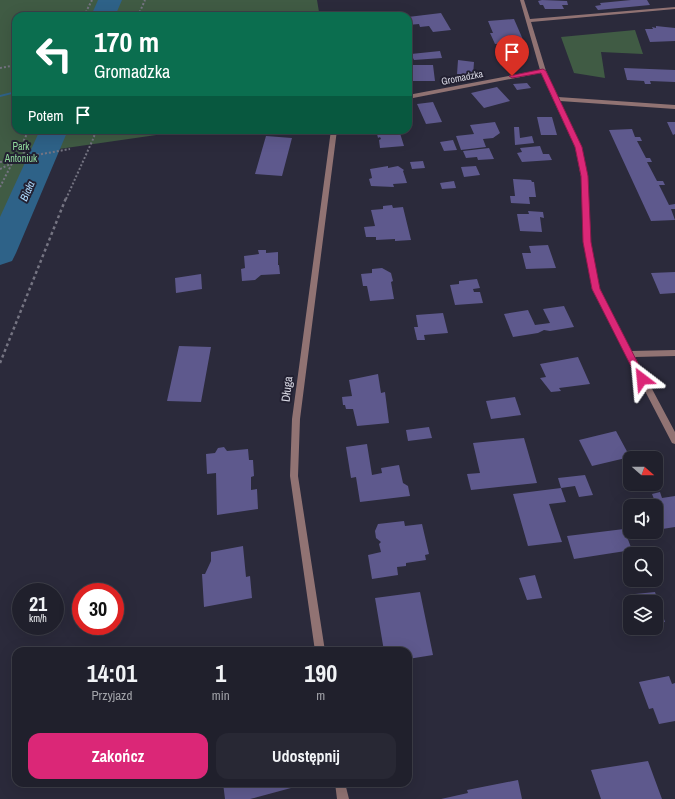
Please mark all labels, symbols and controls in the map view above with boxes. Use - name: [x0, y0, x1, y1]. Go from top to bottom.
- text: 170 m: [94, 23, 159, 61]
- icon: left: [28, 28, 80, 80]
- pin: [495, 35, 529, 76]
- icon: arrive: [501, 41, 523, 63]
- text: Gromadzka: [94, 59, 170, 84]
- street label: Gromadzka: [440, 67, 485, 88]
- icon: arrive: [72, 104, 94, 126]
- text: Potem: [28, 105, 64, 126]
- park label: Park Antoniuk: [4, 140, 38, 165]
- water label: Biała: [16, 179, 38, 203]
- position arrow: [621, 358, 663, 400]
- street label: Długa: [277, 375, 297, 403]
- north arrow: [623, 451, 663, 491]
- map controls: [623, 451, 663, 635]
- button: sound: [623, 499, 663, 539]
- button: search: [623, 547, 663, 587]
- speed limit sign: 30: [72, 583, 124, 635]
- text: 21: [29, 590, 47, 617]
- button: layers: [623, 595, 663, 635]
- text: km/h: [29, 612, 47, 625]
- text: 14:01: [87, 657, 137, 689]
- text: 1: [215, 657, 226, 689]
- text: 190: [304, 657, 337, 689]
- text: Przyjazd: [91, 687, 132, 704]
- text: min: [212, 687, 230, 704]
- text: m: [316, 687, 325, 704]
- button: Zakończ: [28, 733, 208, 779]
- button: Udostępnij: [216, 733, 396, 779]

